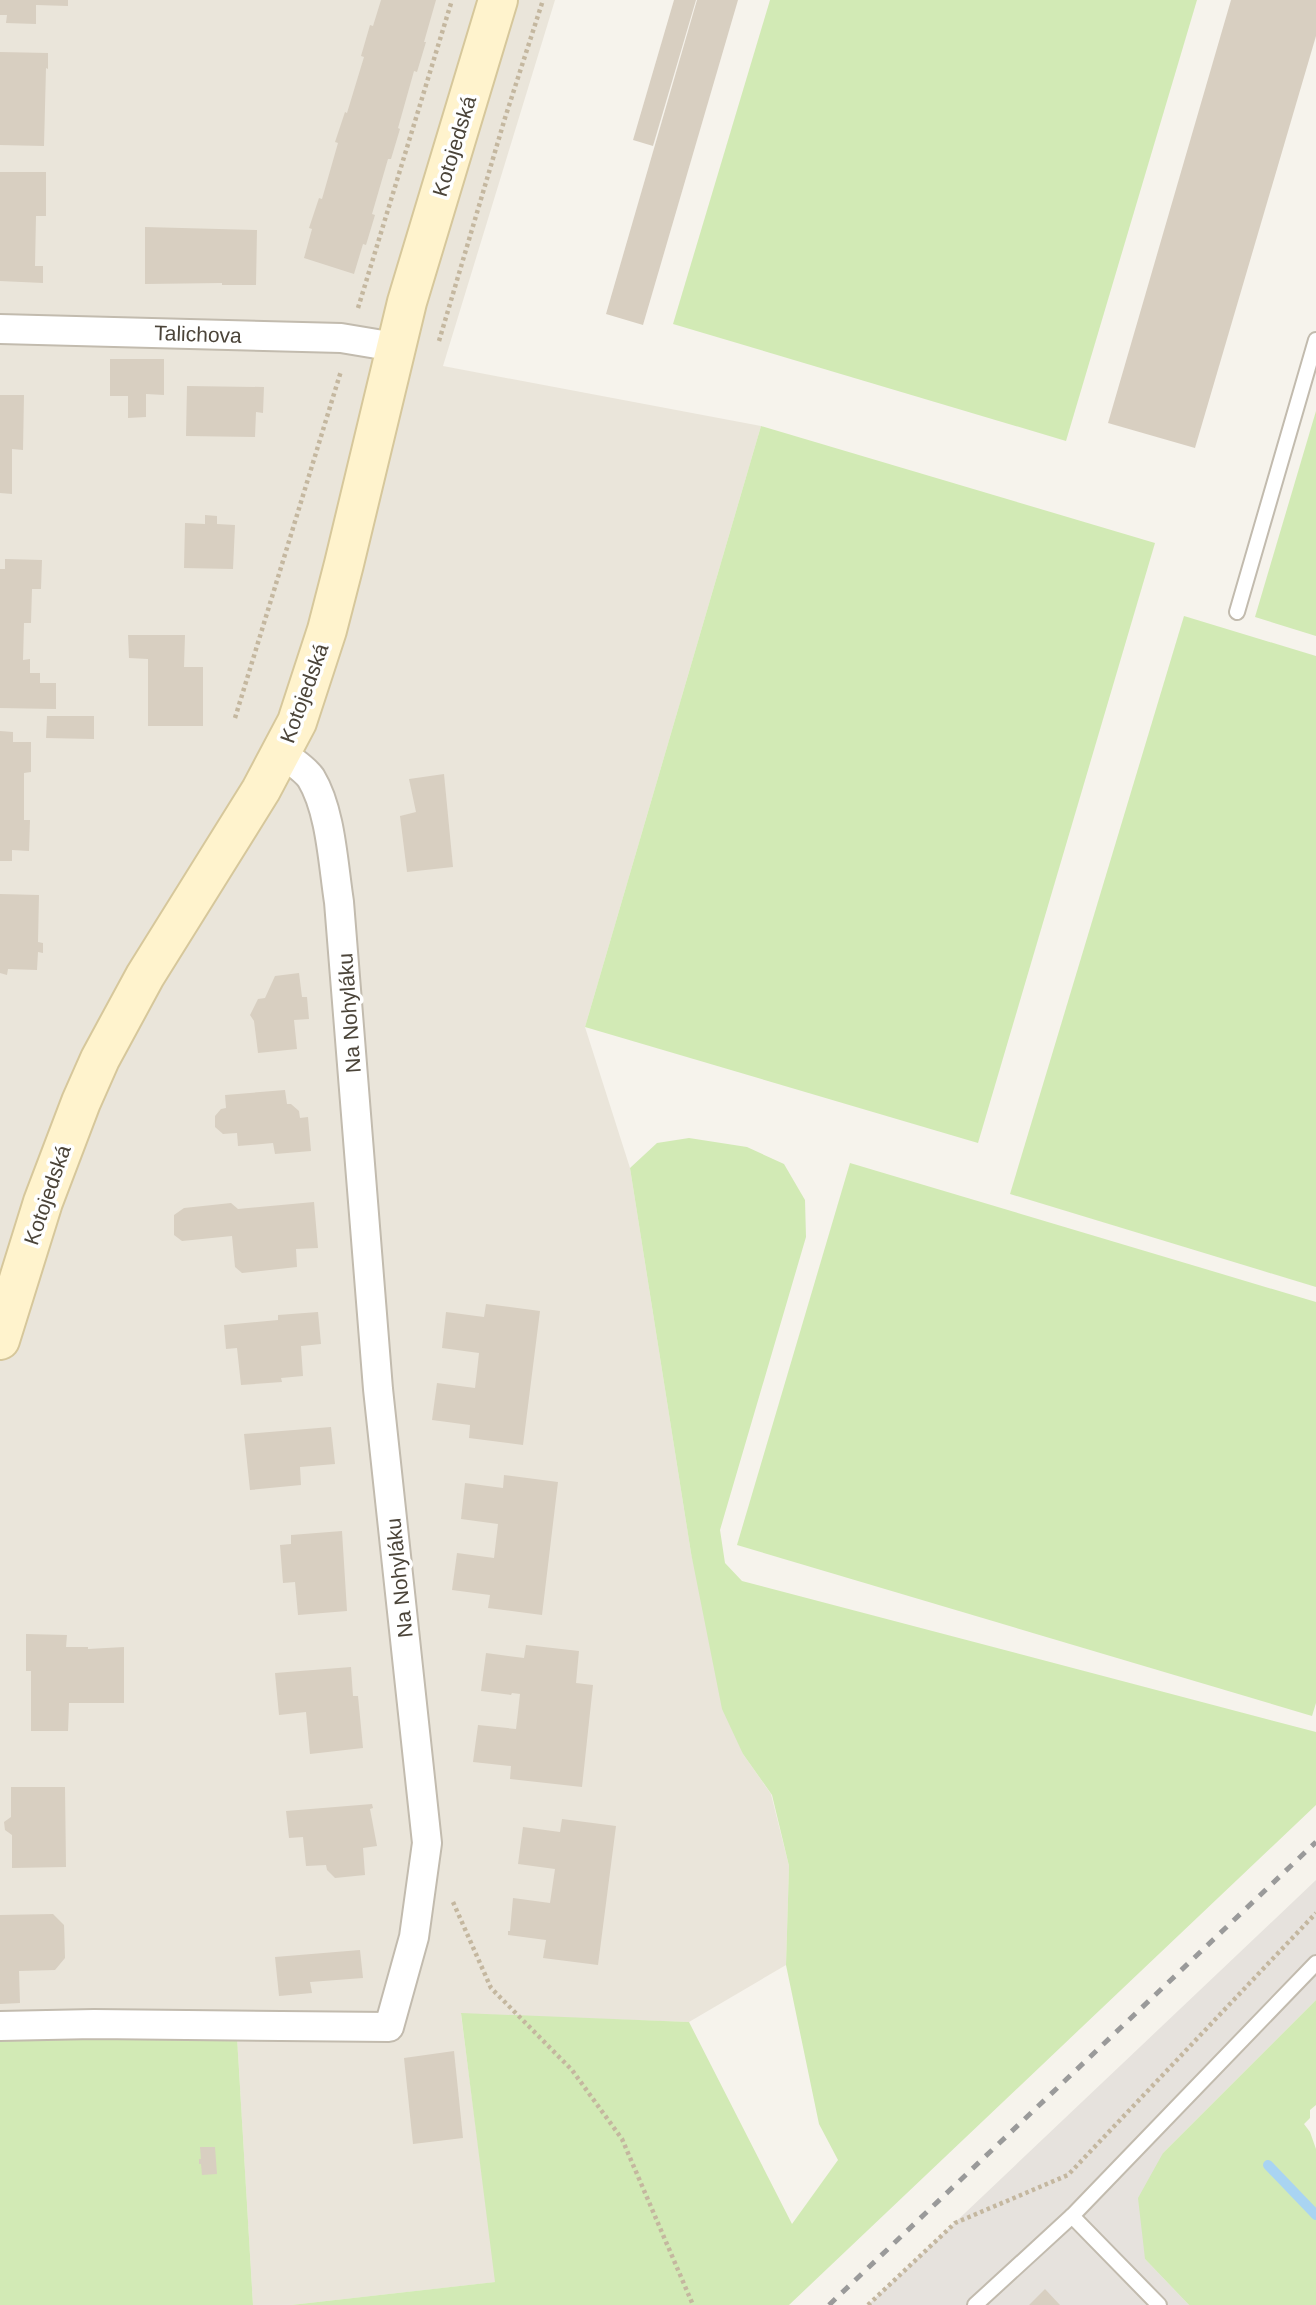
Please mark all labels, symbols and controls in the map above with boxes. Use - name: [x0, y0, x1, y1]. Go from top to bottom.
- street label: Kotojedská: [428, 93, 480, 199]
- street label: Talichova: [154, 321, 242, 347]
- street label: Kotojedská: [275, 640, 333, 746]
- street label: Na Nohyláku: [333, 952, 365, 1074]
- street label: Kotojedská: [19, 1142, 75, 1248]
- street label: Na Nohyláku: [381, 1517, 417, 1639]

